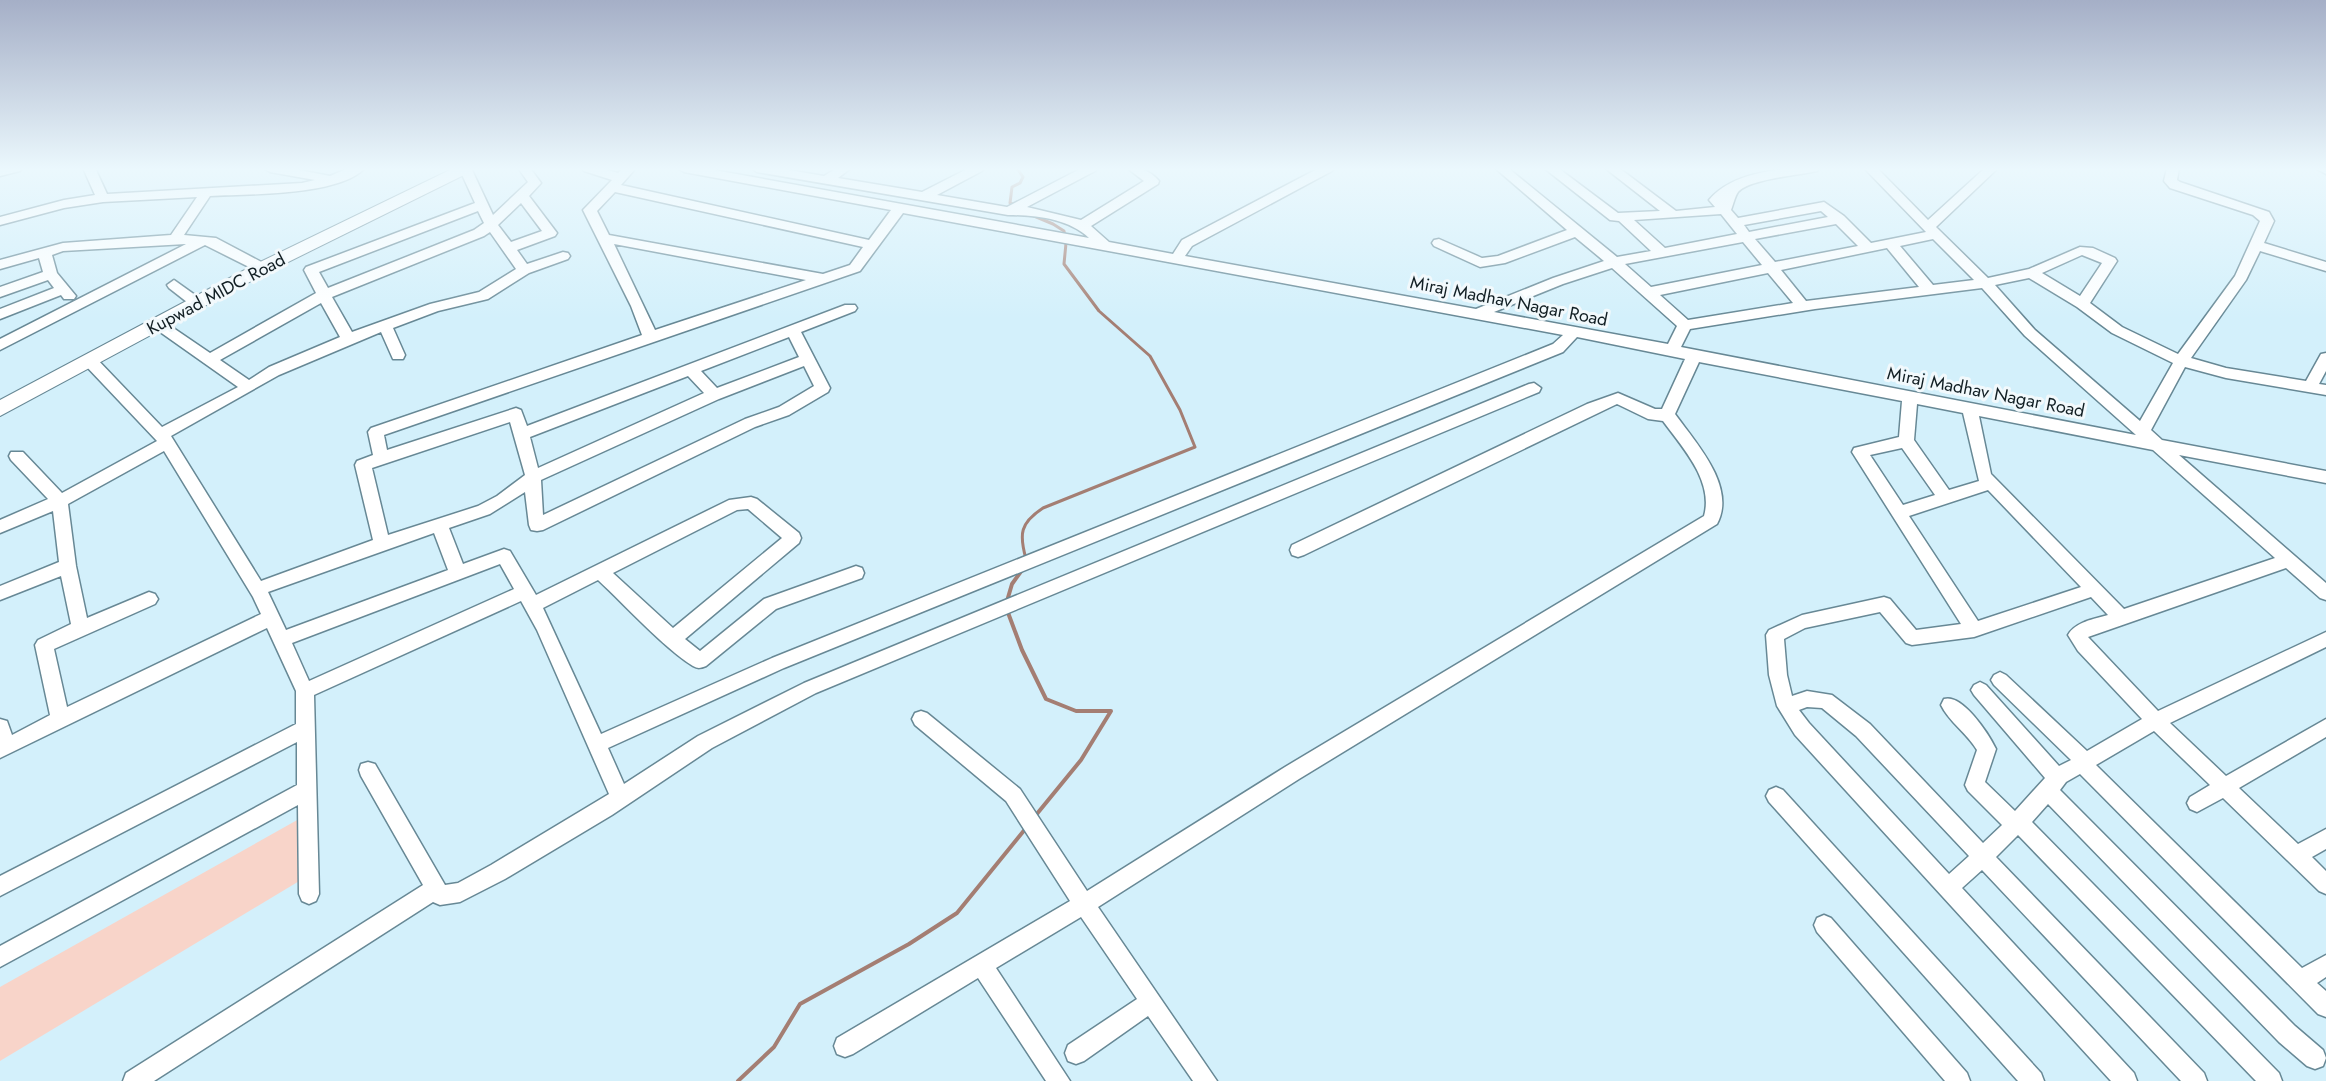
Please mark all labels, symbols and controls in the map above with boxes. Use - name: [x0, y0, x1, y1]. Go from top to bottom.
- street label: Kupwad MIDC Road: [142, 247, 290, 341]
- street label: Miraj Madhav Nagar Road: [1408, 269, 1610, 333]
- street label: Miraj Madhav Nagar Road: [1885, 360, 2087, 424]

